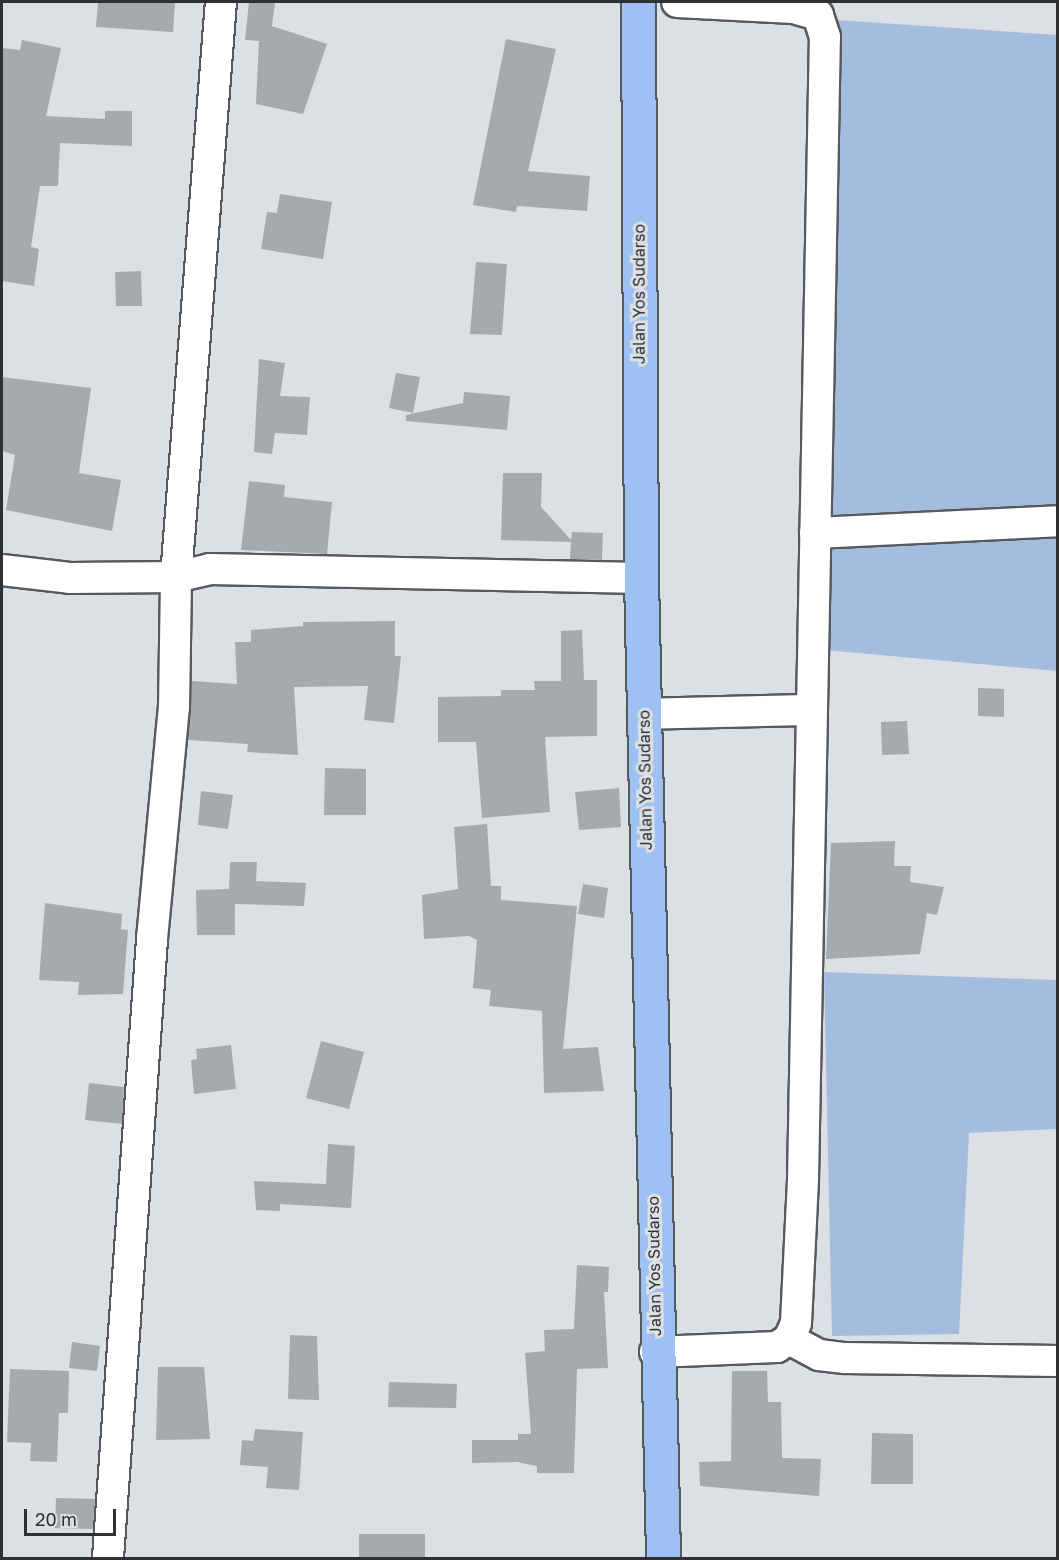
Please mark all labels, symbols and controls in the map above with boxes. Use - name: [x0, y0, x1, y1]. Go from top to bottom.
- street label: Jalan Yos Sudarso: [629, 224, 649, 364]
- street label: Jalan Yos Sudarso: [634, 710, 656, 850]
- street label: Jalan Yos Sudarso: [643, 1196, 665, 1336]
- scale bar: [27, 1497, 118, 1535]
- text: 20 m: [35, 1508, 77, 1530]

